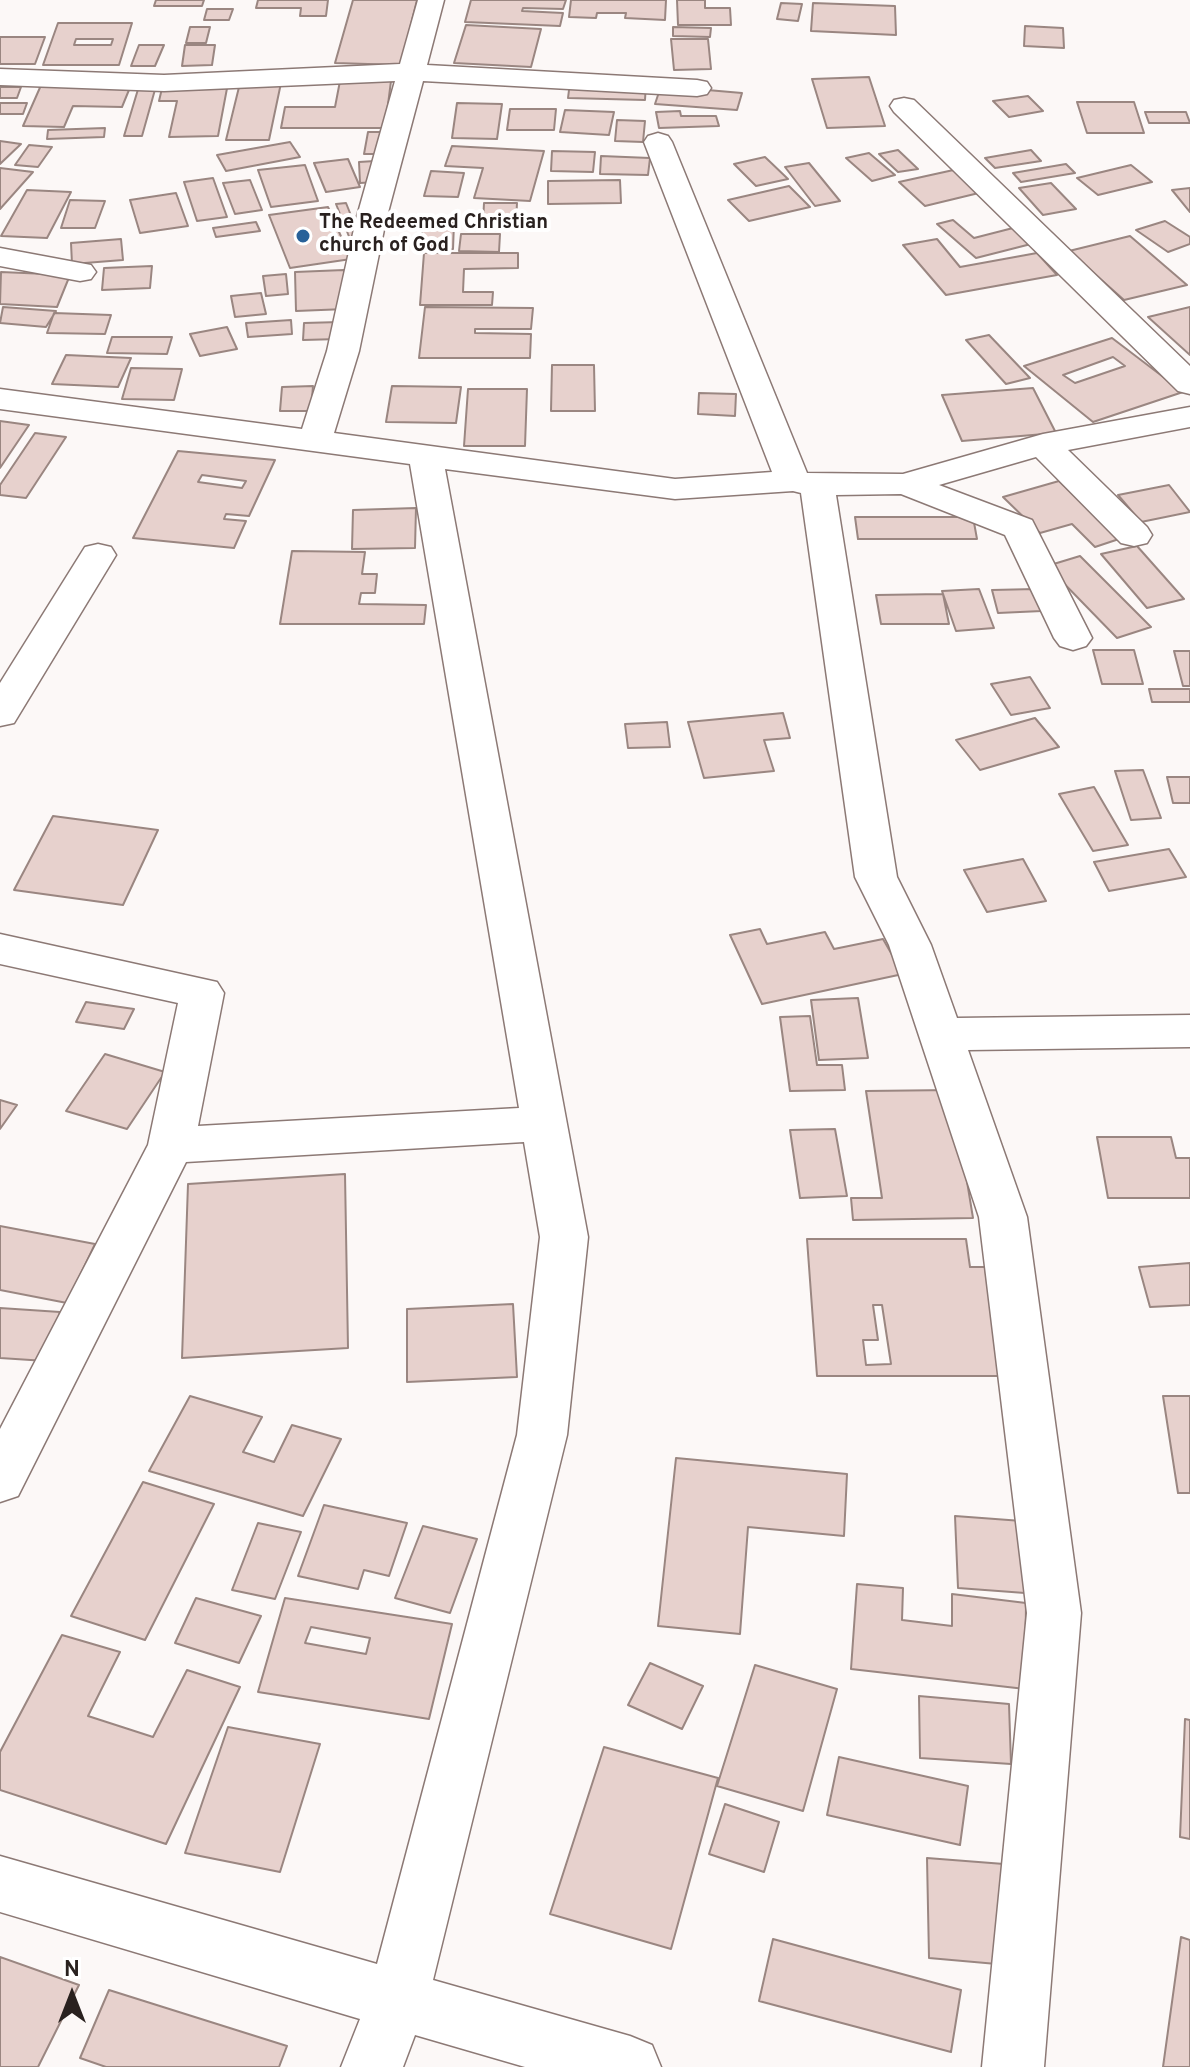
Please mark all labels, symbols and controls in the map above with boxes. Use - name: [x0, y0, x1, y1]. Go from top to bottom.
- place label: The Redeemed Christian church of God: [319, 212, 548, 259]
- marker: The Redeemed Christian church of God: [294, 227, 312, 245]
- north arrow: [32, 1955, 112, 2035]
- text: N: [64, 1957, 80, 1984]

